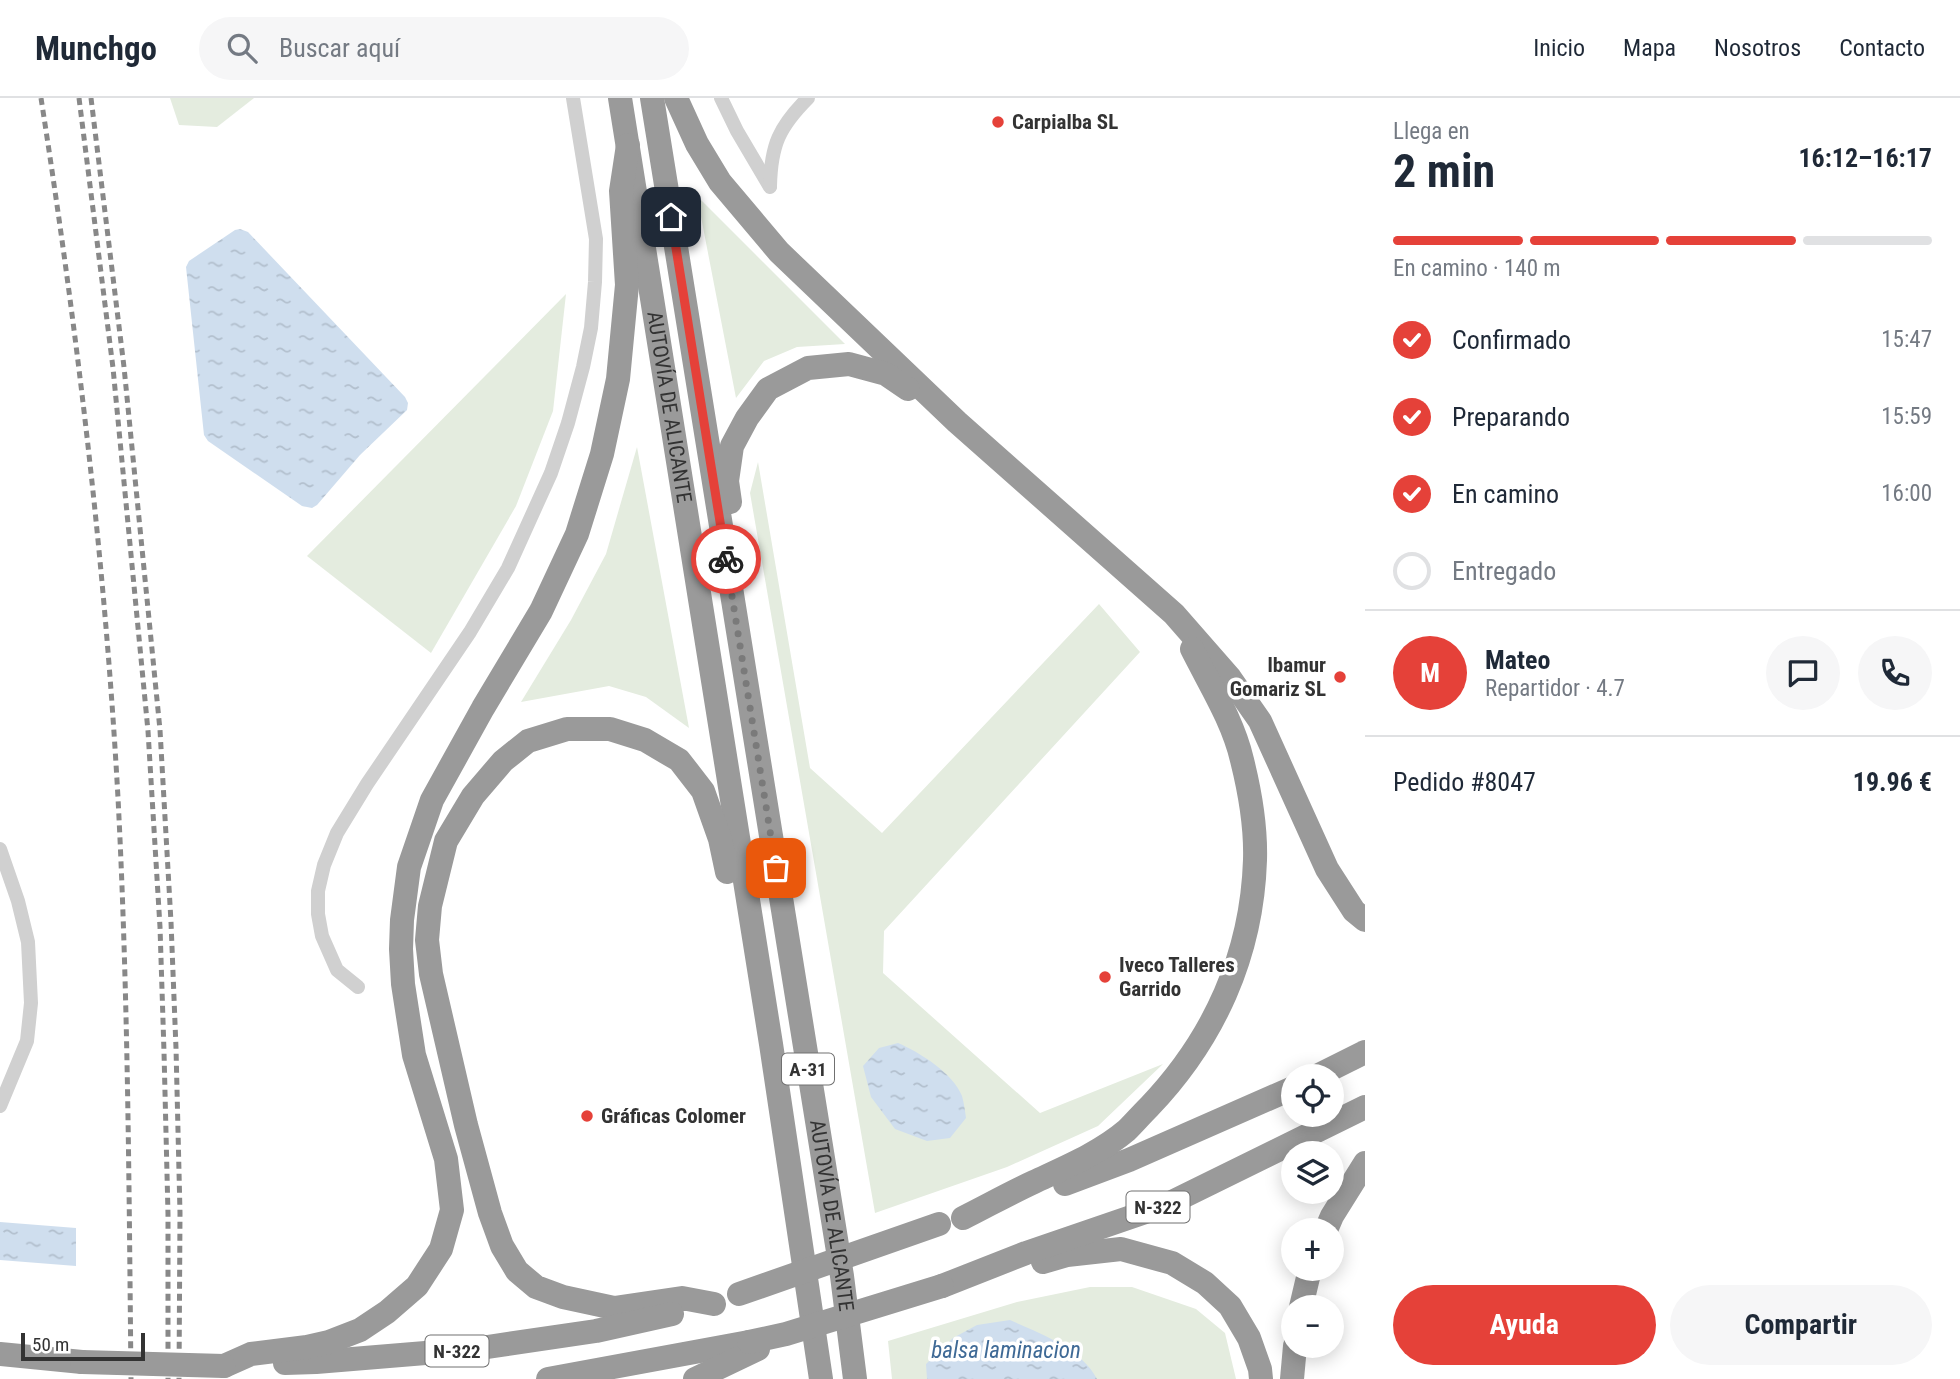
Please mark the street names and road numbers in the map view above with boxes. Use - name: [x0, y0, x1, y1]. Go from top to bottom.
- street label: AUTOVÍA DE ALICANTE: [642, 310, 696, 505]
- road number: A-31: [782, 1054, 834, 1085]
- street label: AUTOVÍA DE ALICANTE: [805, 1118, 858, 1313]
- road number: N-322: [1126, 1191, 1190, 1222]
- road number: N-322: [426, 1336, 489, 1366]

